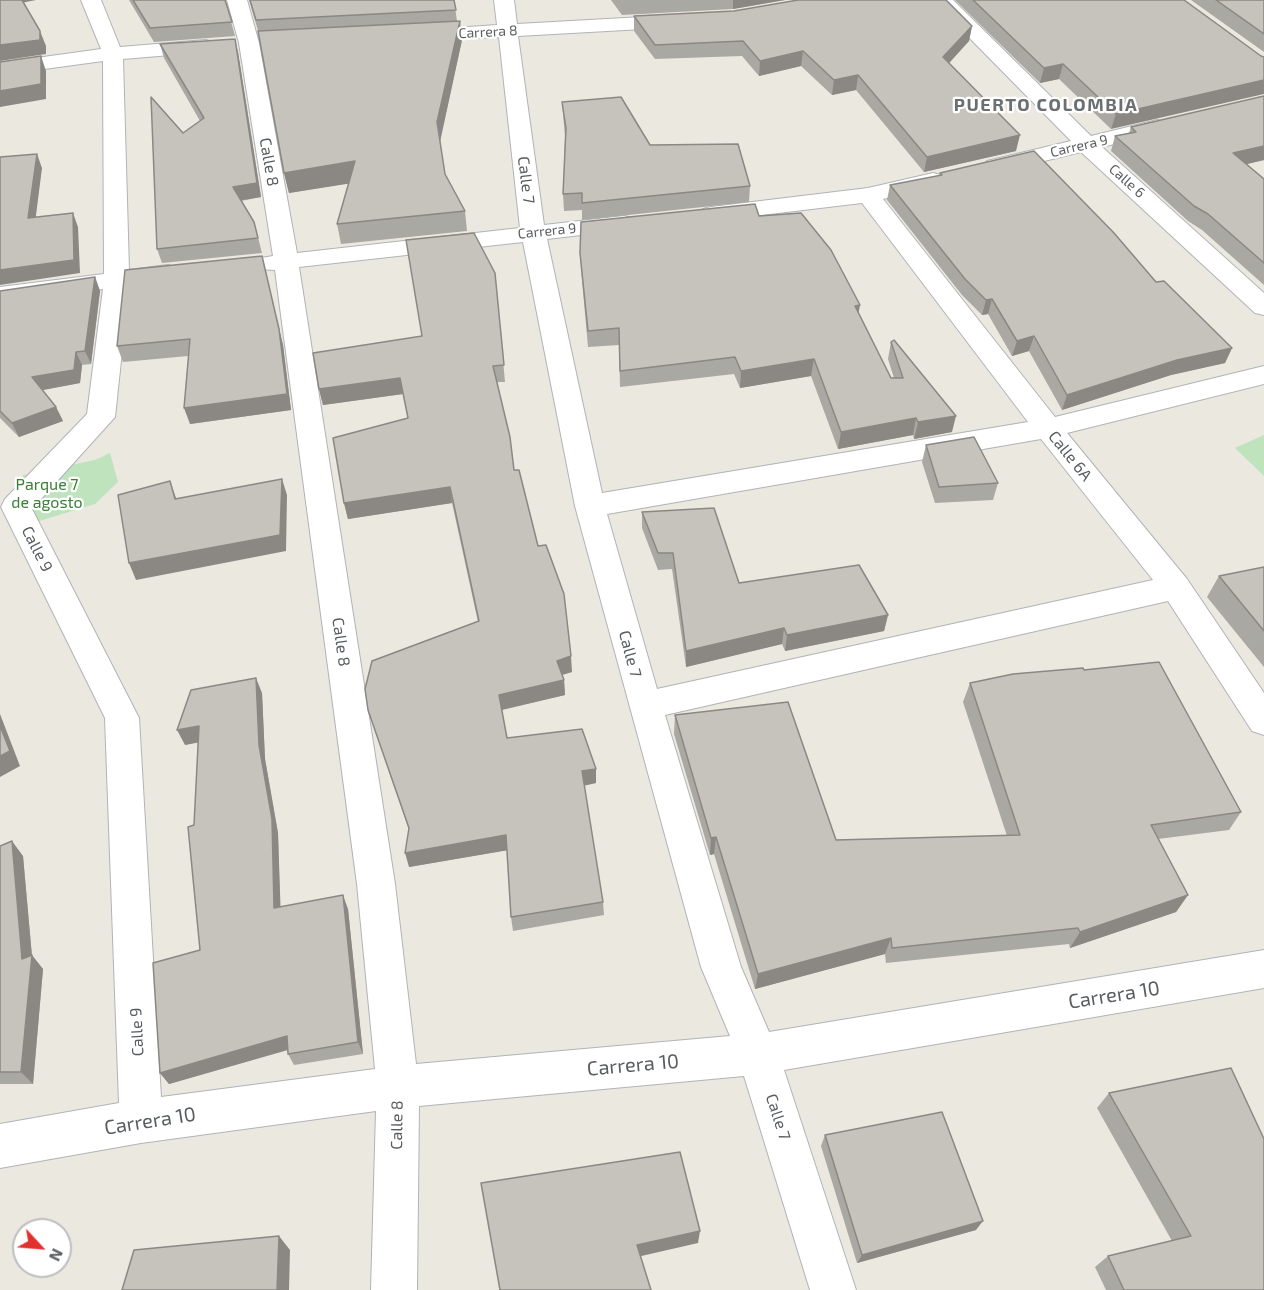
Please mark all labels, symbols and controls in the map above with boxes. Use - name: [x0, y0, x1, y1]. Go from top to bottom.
- street label: Carrera 8: [458, 22, 518, 42]
- district label: PUERTO COLOMBIA: [954, 94, 1138, 116]
- street label: Carrera 9: [1049, 131, 1109, 161]
- street label: Calle 8: [255, 136, 283, 188]
- street label: Calle 7: [514, 155, 538, 205]
- street label: Calle 6: [1106, 160, 1148, 202]
- street label: Carrera 9: [517, 220, 577, 242]
- street label: Calle 6A: [1044, 427, 1096, 485]
- park label: Parque 7 de agosto: [11, 475, 83, 513]
- street label: Calle 9: [17, 523, 57, 575]
- street label: Calle 8: [328, 616, 354, 668]
- street label: Calle 7: [615, 628, 645, 680]
- street label: Carrera 10: [1067, 976, 1161, 1014]
- street label: Calle 9: [126, 1007, 148, 1057]
- street label: Carrera 10: [586, 1049, 680, 1081]
- street label: Calle 7: [761, 1091, 795, 1143]
- street label: Calle 8: [387, 1100, 407, 1150]
- street label: Carrera 10: [103, 1102, 197, 1140]
- north arrow: [12, 1218, 72, 1278]
- text: N: [46, 1246, 68, 1265]

